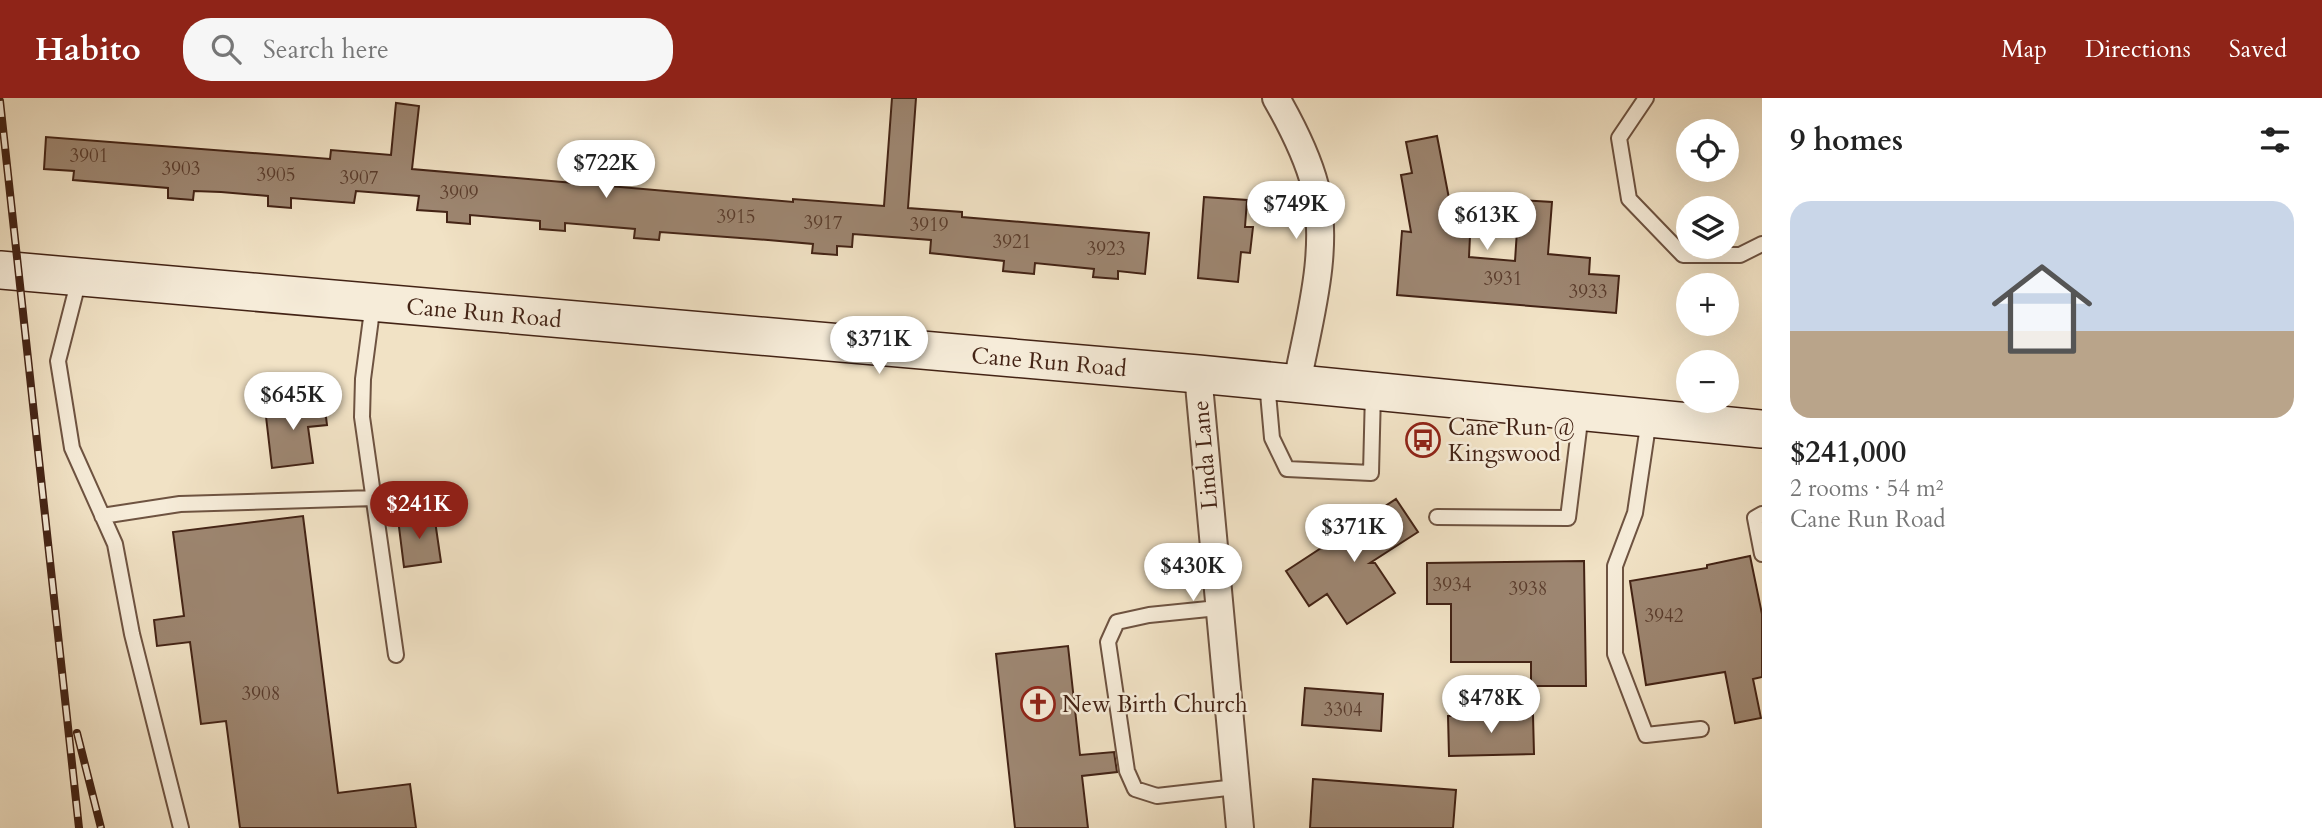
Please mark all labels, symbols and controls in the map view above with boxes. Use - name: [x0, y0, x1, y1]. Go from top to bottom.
- search box: [183, 18, 673, 81]
- text: Habito: [35, 27, 141, 72]
- icon: search: [207, 30, 245, 68]
- text: Search here: [263, 32, 389, 67]
- text: Map: [2001, 33, 2047, 66]
- text: Directions: [2085, 33, 2191, 66]
- text: Saved: [2229, 33, 2287, 66]
- map controls: [1676, 119, 1739, 413]
- button: locate: [1676, 119, 1739, 182]
- text: 9 homes: [1790, 120, 1903, 161]
- icon: filters: [2256, 121, 2294, 159]
- pin: $722K: [557, 140, 655, 200]
- house number: 3901: [70, 143, 108, 169]
- text: $722K: [573, 147, 639, 178]
- house number: 3903: [162, 156, 200, 182]
- house number: 3905: [257, 162, 295, 188]
- house number: 3907: [340, 165, 379, 191]
- house number: 3909: [440, 180, 479, 206]
- pin: $749K: [1247, 181, 1345, 241]
- text: $749K: [1263, 188, 1329, 219]
- pin: $613K: [1438, 192, 1536, 252]
- button: layers: [1676, 196, 1739, 259]
- text: $613K: [1454, 199, 1520, 230]
- house number: 3915: [717, 204, 755, 230]
- house number: 3917: [804, 210, 843, 236]
- house number: 3919: [910, 212, 949, 238]
- house number: 3921: [993, 229, 1031, 255]
- house number: 3923: [1087, 236, 1125, 262]
- icon: home: [1979, 246, 2105, 372]
- house number: 3931: [1484, 266, 1522, 292]
- button: +: [1676, 273, 1739, 336]
- house number: 3933: [1569, 279, 1607, 305]
- street label: Cane Run Road: [405, 291, 564, 335]
- pin: $371K: [830, 316, 928, 376]
- text: $371K: [846, 323, 912, 354]
- street label: Cane Run Road: [970, 340, 1129, 384]
- button: −: [1676, 350, 1739, 413]
- pin: $645K: [244, 372, 342, 432]
- text: $645K: [260, 379, 326, 410]
- street label: Linda Lane: [1185, 399, 1225, 511]
- place label: Cane Run @ Kingswood: [1448, 412, 1575, 469]
- bus stop icon: Cane Run @ Kingswood: [1404, 421, 1442, 459]
- text: $241,000: [1790, 432, 1906, 473]
- text: 2 rooms · 54 m²: [1790, 473, 1943, 504]
- pin: $241K: [370, 482, 468, 541]
- text: $241K: [386, 488, 452, 519]
- pin: $371K: [1305, 504, 1403, 564]
- text: Cane Run Road: [1790, 504, 1946, 535]
- text: $371K: [1321, 511, 1387, 542]
- pin: $430K: [1144, 544, 1242, 603]
- text: $430K: [1160, 550, 1226, 581]
- house number: 3934: [1433, 572, 1472, 598]
- house number: 3938: [1509, 576, 1547, 602]
- house number: 3942: [1645, 603, 1684, 629]
- pin: $478K: [1442, 676, 1540, 735]
- house number: 3908: [242, 681, 280, 707]
- text: $478K: [1458, 682, 1524, 713]
- church icon: New Birth Church: [1019, 685, 1057, 723]
- place label: New Birth Church: [1062, 689, 1248, 720]
- house number: 3304: [1324, 697, 1363, 723]

